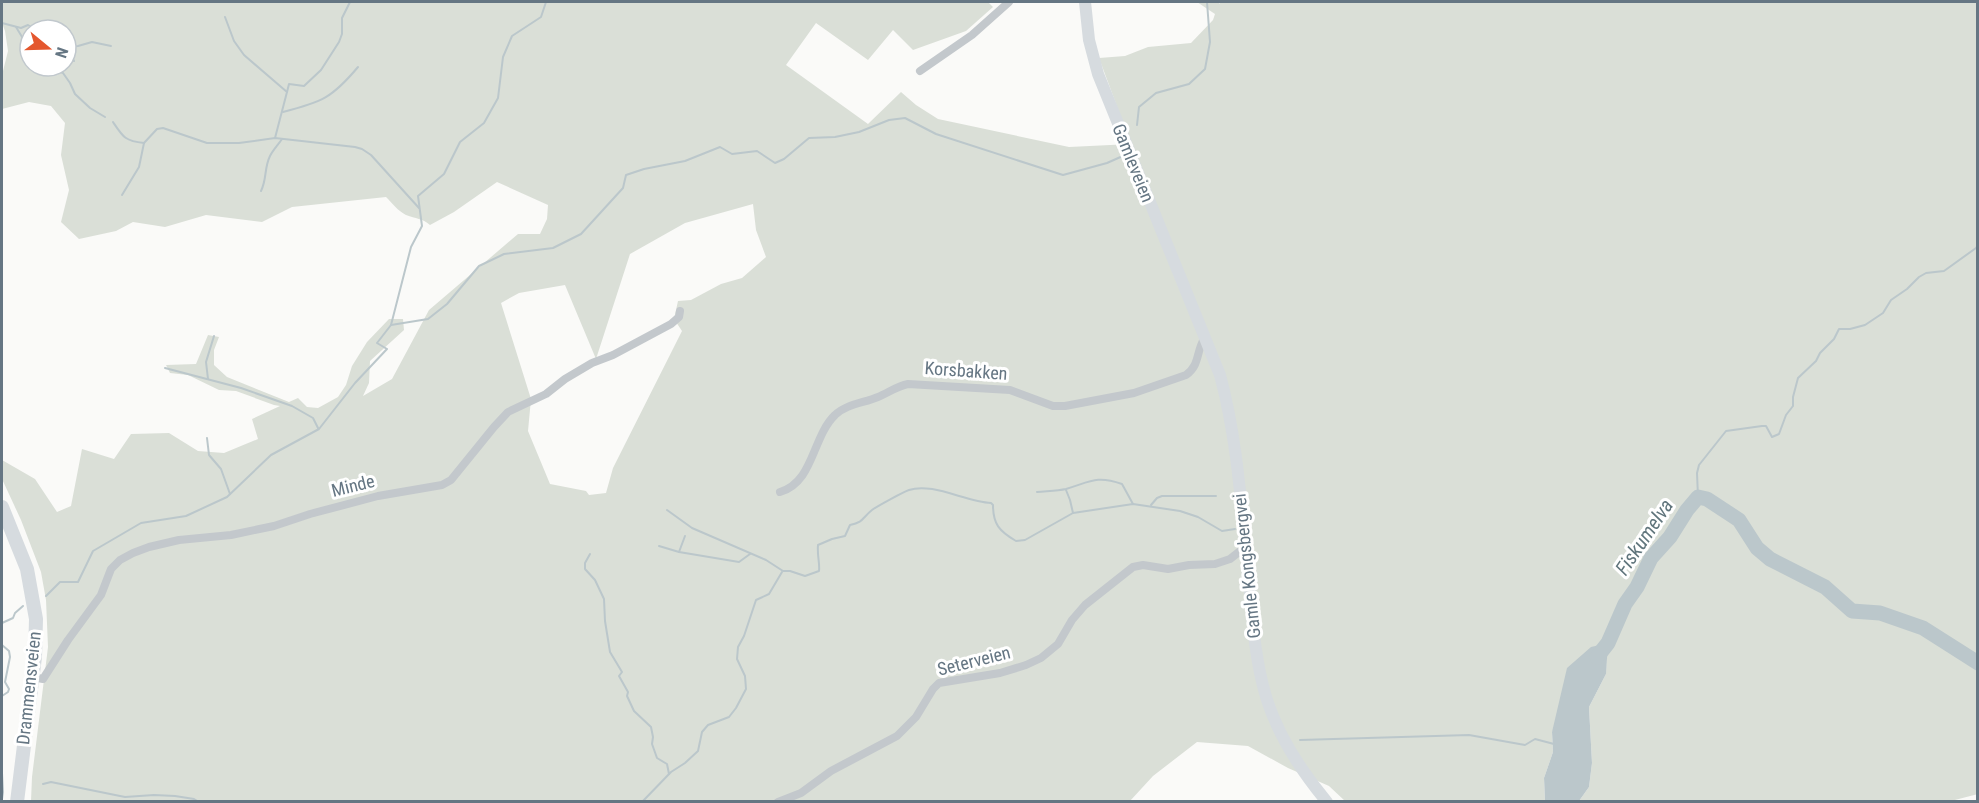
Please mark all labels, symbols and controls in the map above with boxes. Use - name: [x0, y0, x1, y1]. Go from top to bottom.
- north arrow: [18, 18, 78, 78]
- text: N: [51, 45, 72, 60]
- street label: Gamleveien: [1108, 121, 1159, 205]
- street label: Korsbakken: [924, 357, 1008, 384]
- street label: Minde: [329, 470, 377, 501]
- street label: Gamle Kongsbergvei: [1228, 493, 1265, 640]
- water label: Fiskumelva: [1610, 494, 1678, 580]
- street label: Drammensveien: [12, 630, 45, 746]
- street label: Seterveien: [935, 641, 1013, 680]

